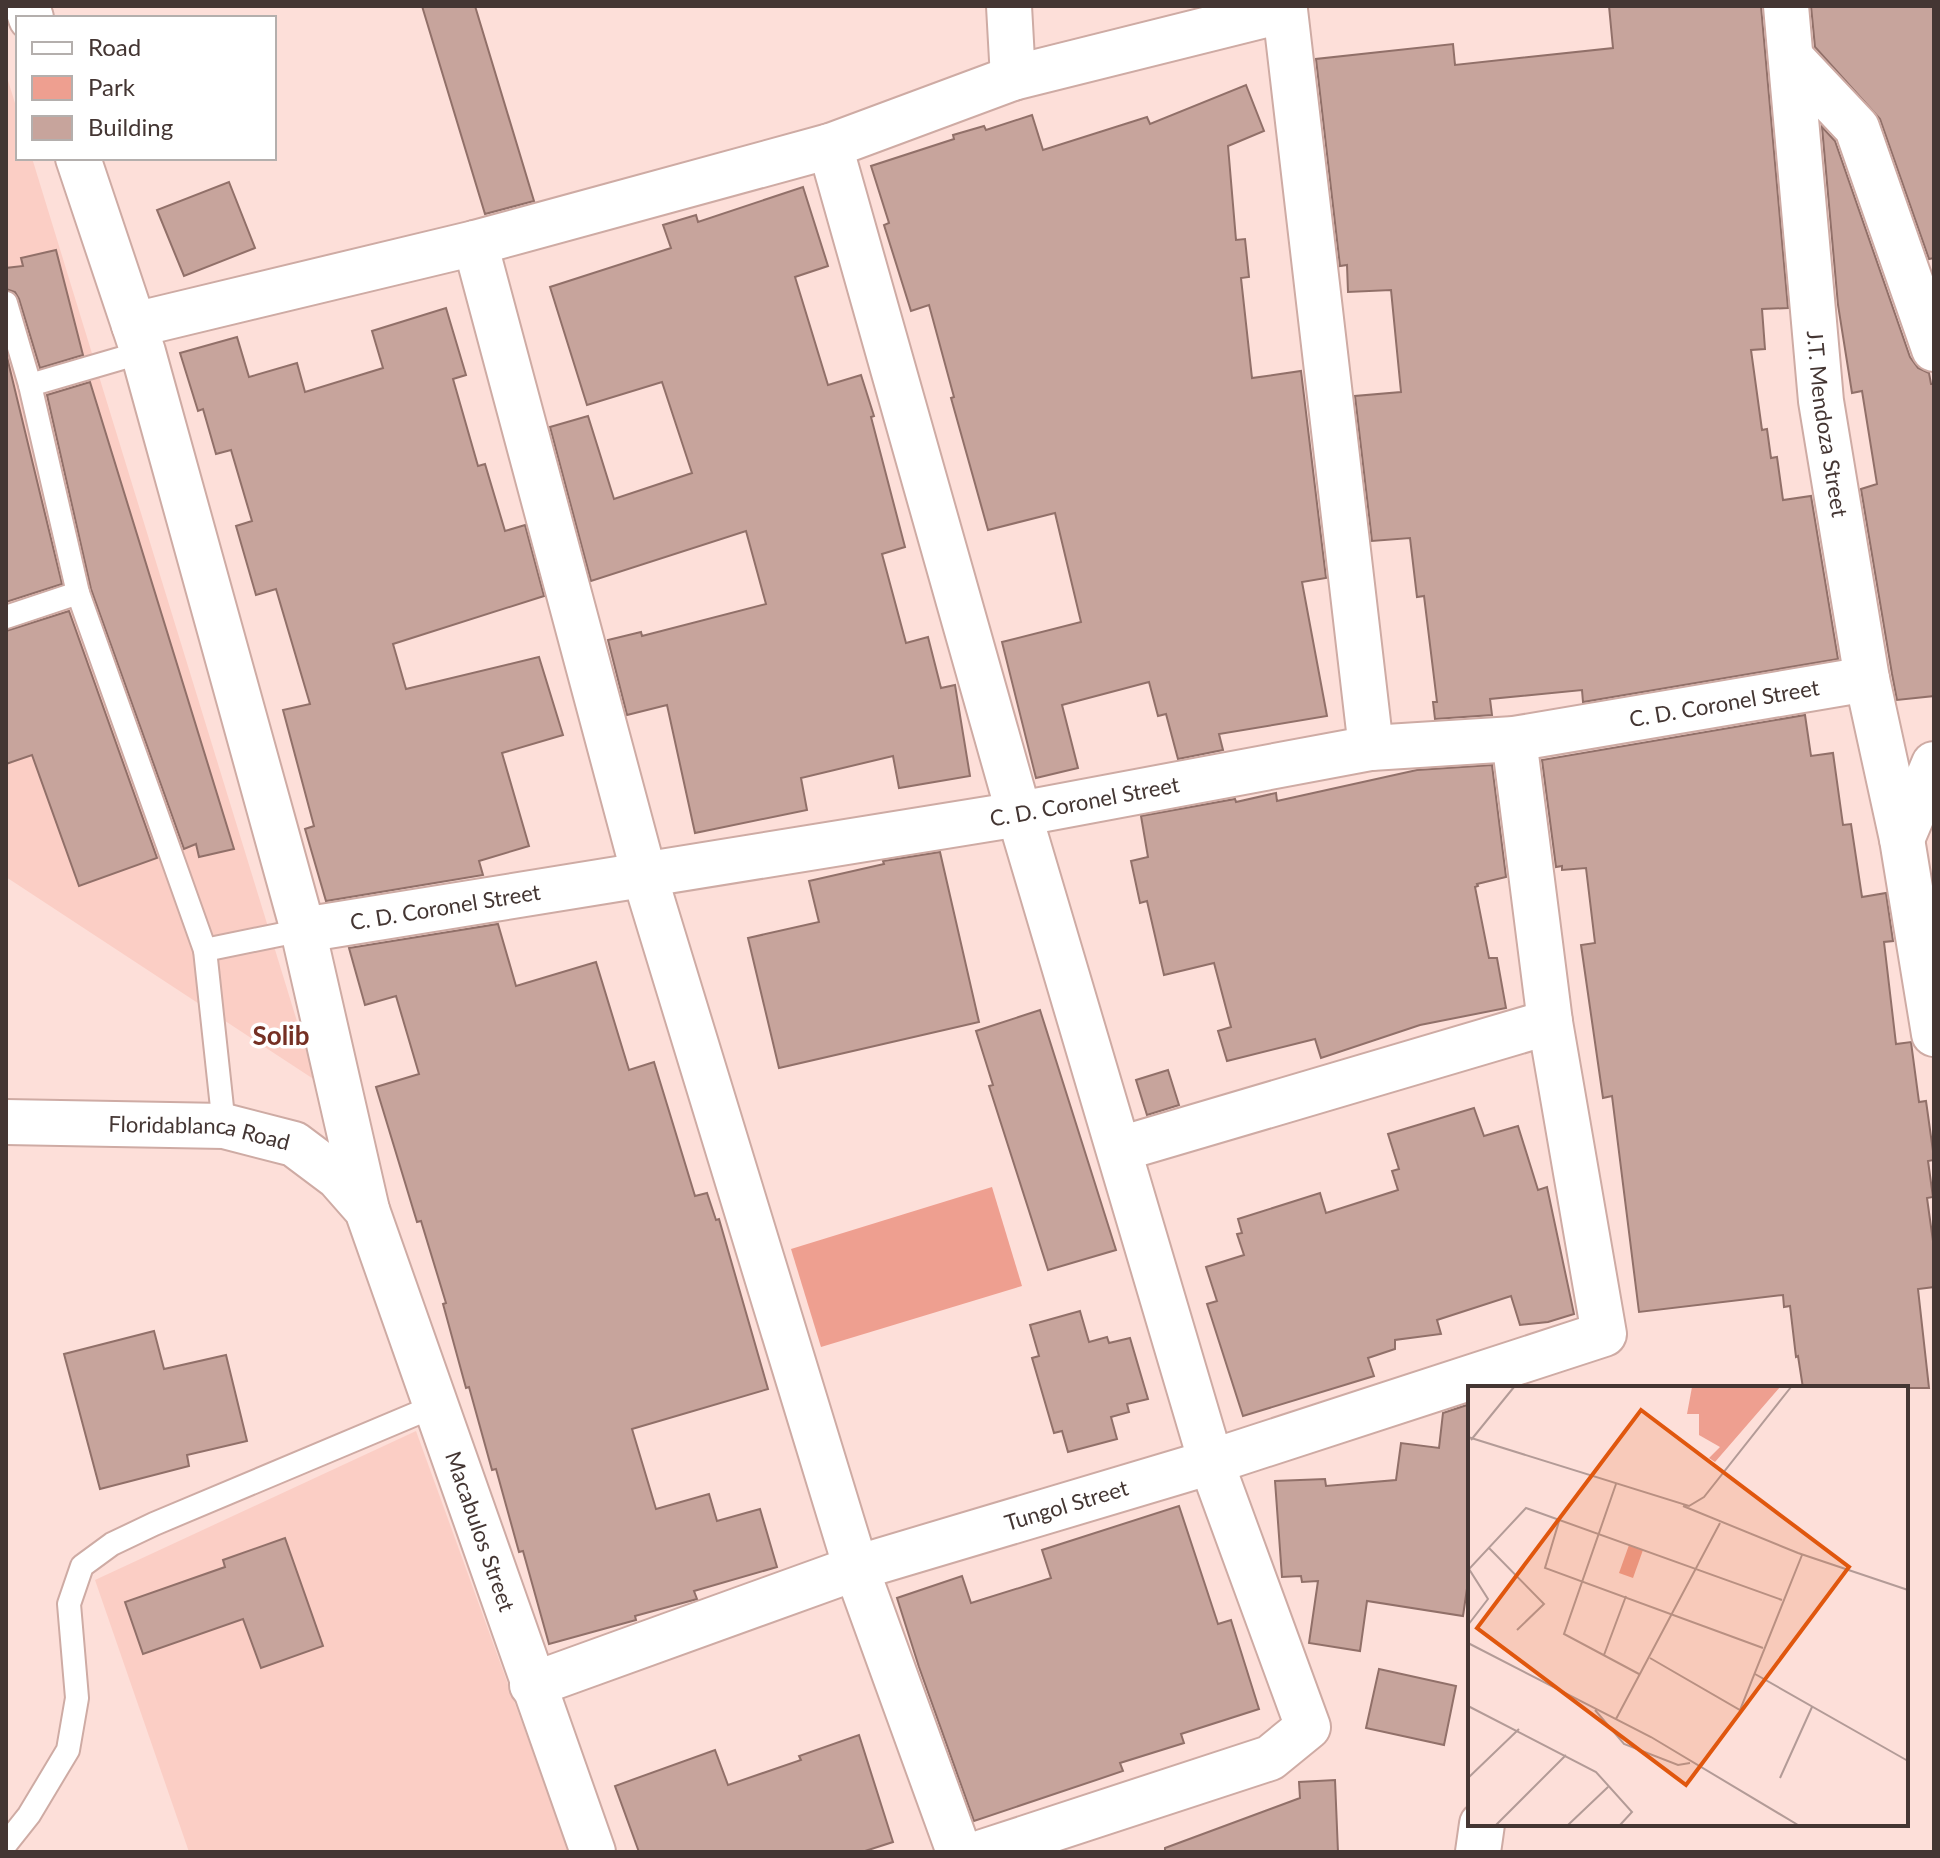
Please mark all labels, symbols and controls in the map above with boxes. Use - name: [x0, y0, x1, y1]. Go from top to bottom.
- legend: [16, 16, 276, 160]
- text: Road: [88, 32, 141, 61]
- text: Park: [88, 72, 136, 101]
- text: Building: [88, 112, 173, 141]
- street label: J.T. Mendoza Street: [1802, 329, 1854, 519]
- street label: C. D. Coronel Street: [1627, 673, 1821, 732]
- street label: C. D. Coronel Street: [988, 770, 1182, 832]
- street label: C. D. Coronel Street: [348, 878, 542, 935]
- district label: Solib: [253, 1019, 309, 1051]
- street label: Floridablanca Road: [108, 1110, 293, 1155]
- inset map: [1468, 1386, 1908, 1826]
- street label: Macabulos Street: [440, 1448, 521, 1615]
- street label: Tungol Street: [1001, 1473, 1131, 1536]

